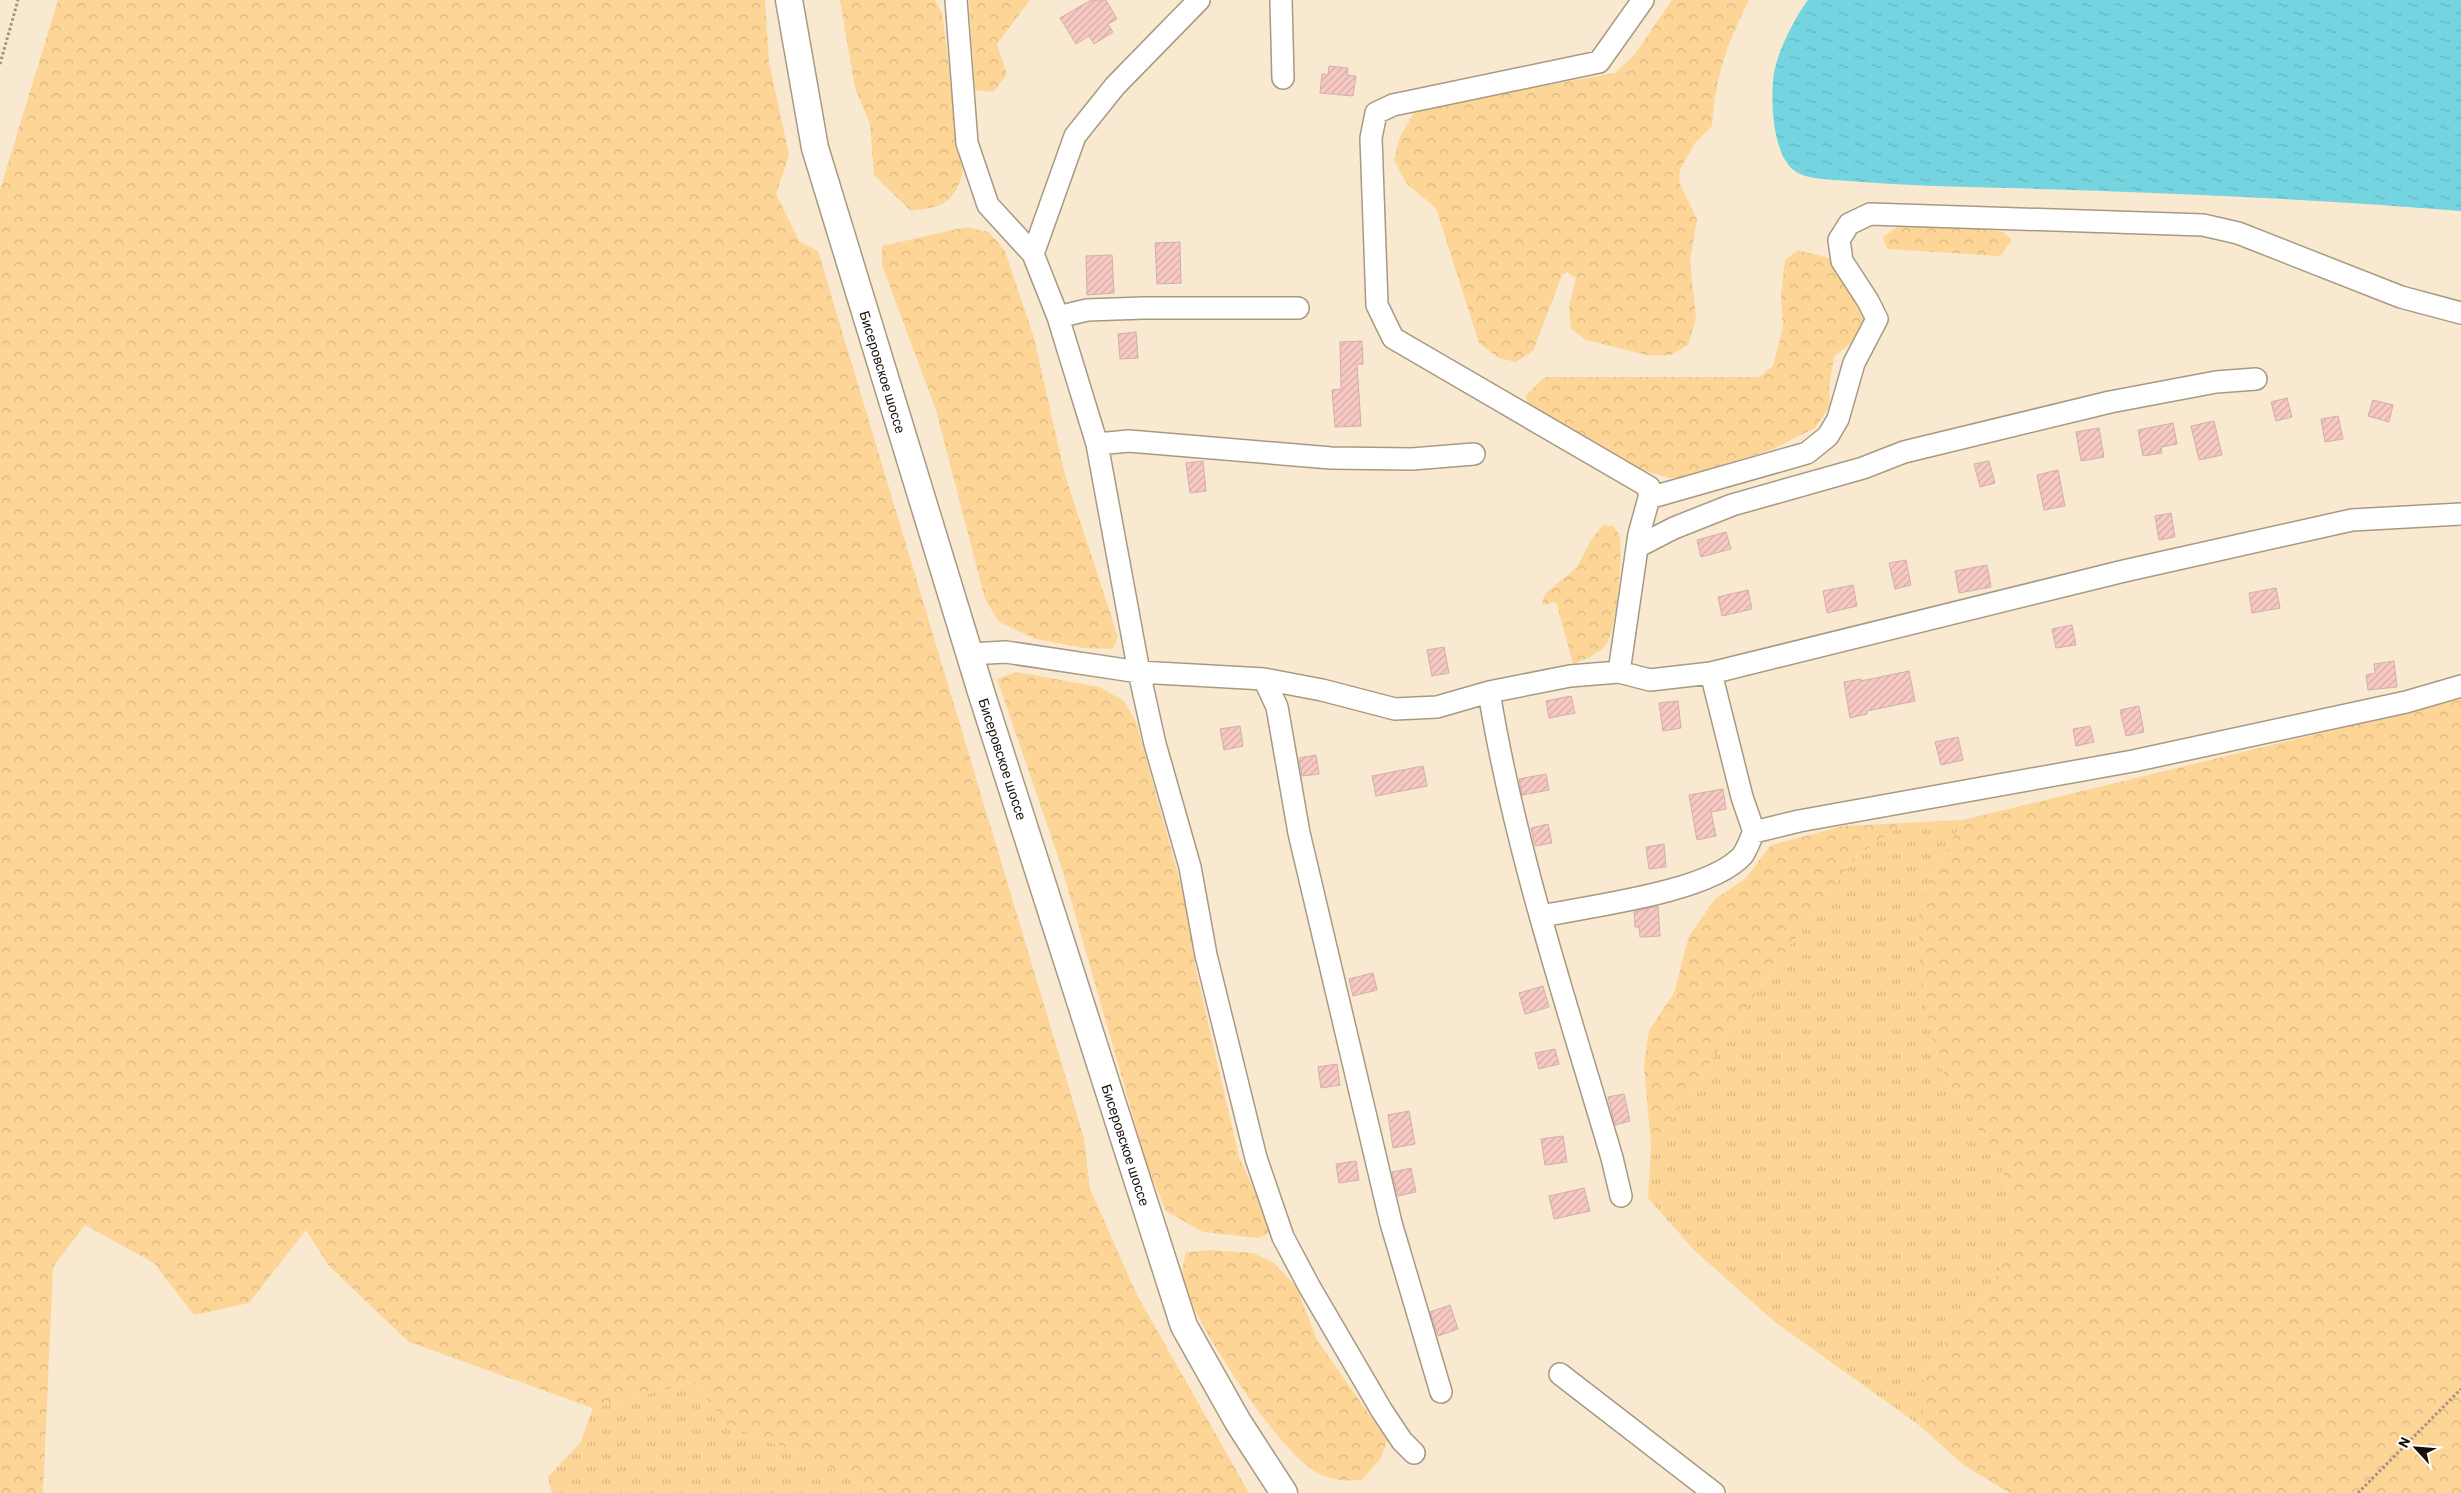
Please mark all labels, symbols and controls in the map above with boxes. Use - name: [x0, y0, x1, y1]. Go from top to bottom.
- street label: Бисеровское шоссе: [856, 309, 910, 435]
- street label: Бисеровское шоссе: [975, 696, 1031, 822]
- street label: Бисеровское шоссе: [1098, 1082, 1154, 1208]
- north arrow: [2391, 1423, 2441, 1473]
- text: N: [2394, 1434, 2414, 1450]

